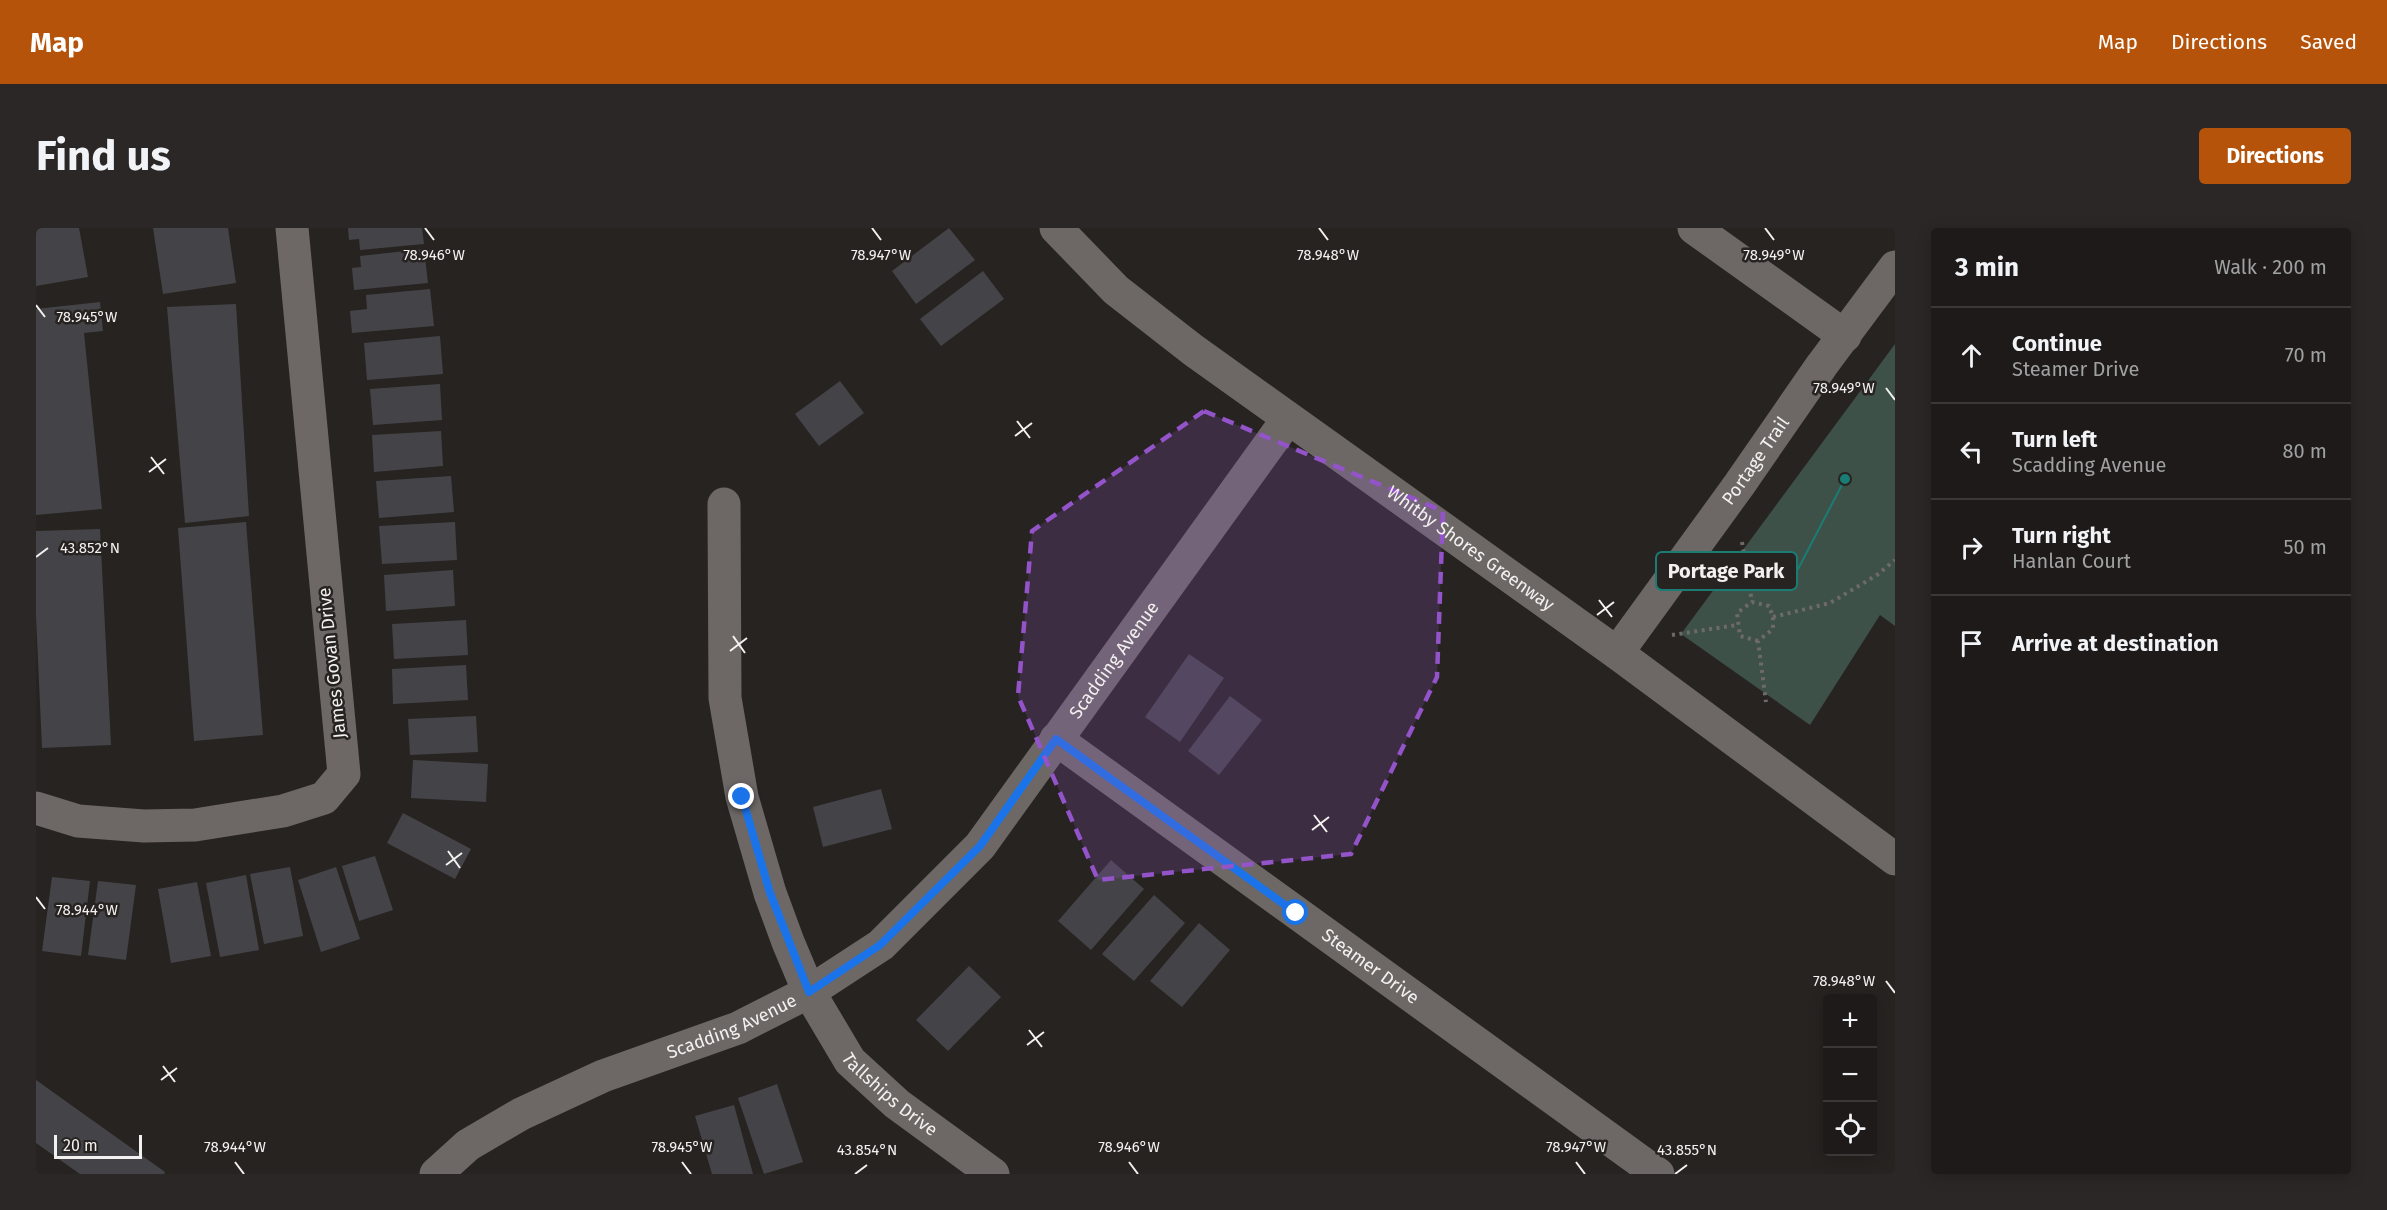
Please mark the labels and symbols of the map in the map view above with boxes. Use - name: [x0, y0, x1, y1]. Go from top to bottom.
- text: 78.946°W: [403, 246, 465, 264]
- text: 78.947°W: [851, 246, 912, 264]
- text: 78.948°W: [1297, 246, 1360, 264]
- text: 78.949°W: [1743, 246, 1805, 264]
- text: 78.945°W: [56, 308, 118, 326]
- text: 78.949°W: [1813, 379, 1875, 397]
- street label: Portage Trail: [1717, 413, 1794, 509]
- street label: Whitby Shores Greenway: [1383, 481, 1559, 616]
- text: 43.852°N: [60, 539, 120, 557]
- callout: Portage Park: [1656, 552, 1797, 590]
- text: Portage Park: [1668, 559, 1785, 583]
- street label: James Govan Drive: [313, 587, 351, 739]
- street label: Scadding Avenue: [1064, 597, 1164, 723]
- route end: [728, 783, 754, 809]
- route start: [1282, 899, 1308, 925]
- text: 78.944°W: [56, 901, 118, 919]
- street label: Steamer Drive: [1318, 924, 1423, 1009]
- text: 78.948°W: [1813, 972, 1876, 990]
- street label: Scadding Avenue: [664, 989, 800, 1063]
- street label: Tallships Drive: [837, 1049, 942, 1141]
- scale bar: [54, 1132, 142, 1160]
- text: 78.944°W: [204, 1138, 266, 1156]
- text: 78.945°W: [651, 1138, 713, 1156]
- text: 78.946°W: [1098, 1138, 1160, 1156]
- text: 78.947°W: [1546, 1138, 1607, 1156]
- text: 43.854°N: [837, 1141, 897, 1159]
- text: 43.855°N: [1657, 1141, 1717, 1159]

